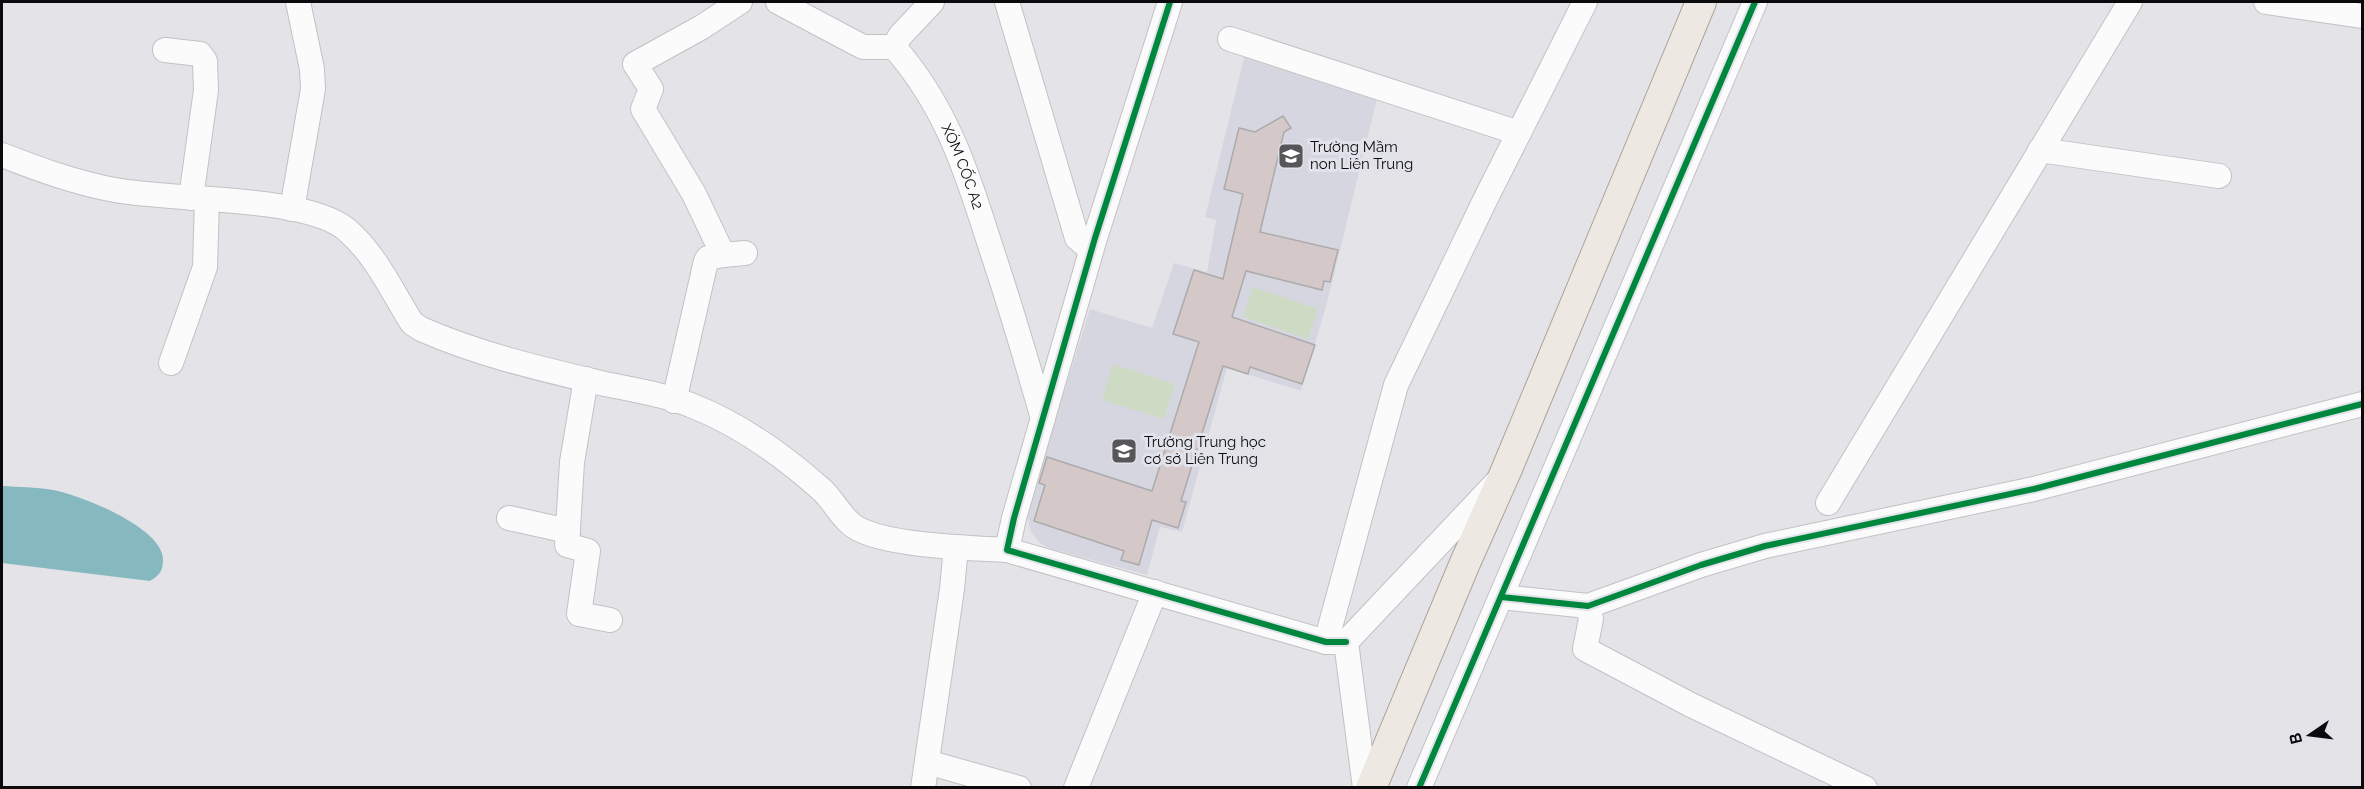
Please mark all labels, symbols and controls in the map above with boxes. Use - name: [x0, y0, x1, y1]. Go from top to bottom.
- street label: XÓM CỐC A2: [937, 121, 987, 212]
- place label: Trường Mầm non Liên Trung: [1310, 138, 1413, 173]
- school or university icon: Trường Mầm non Liên Trung: [1276, 141, 1306, 171]
- place label: Trường Trung học cơ sở Liên Trung: [1144, 433, 1266, 468]
- school or university icon: Trường Trung học cơ sở Liên Trung: [1109, 436, 1139, 466]
- north arrow: [2280, 705, 2340, 765]
- text: B: [2285, 731, 2306, 746]

